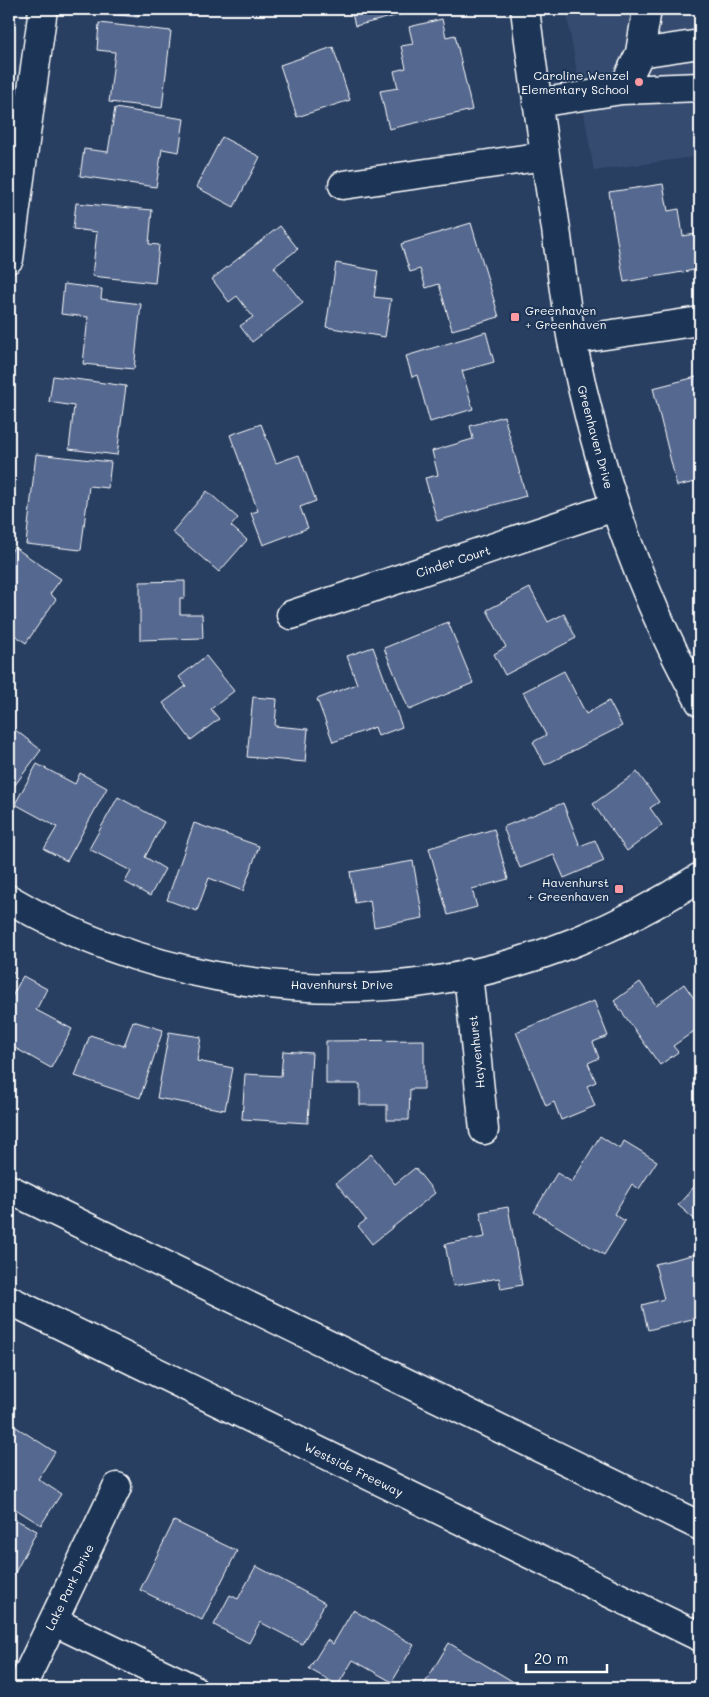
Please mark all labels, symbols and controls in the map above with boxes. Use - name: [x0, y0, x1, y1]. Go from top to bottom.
- place label: Caroline Wenzel Elementary School: [521, 67, 629, 97]
- marker: Caroline Wenzel Elementary School: [633, 76, 645, 88]
- place label: Greenhaven + Greenhaven: [525, 302, 606, 332]
- marker: Greenhaven + Greenhaven: [509, 311, 521, 323]
- street label: Greenhaven Drive: [574, 383, 618, 491]
- street label: Cinder Court: [414, 541, 492, 581]
- place label: Havenhurst + Greenhaven: [528, 874, 609, 904]
- marker: Havenhurst + Greenhaven: [613, 883, 625, 895]
- street label: Havenhurst Drive: [291, 976, 393, 992]
- street label: Hayvenhurst: [464, 1015, 488, 1089]
- street label: Westside Freeway: [302, 1438, 406, 1500]
- street label: Lake Park Drive: [41, 1541, 97, 1633]
- scale bar: [526, 1642, 608, 1674]
- text: 20 m: [534, 1648, 568, 1668]

